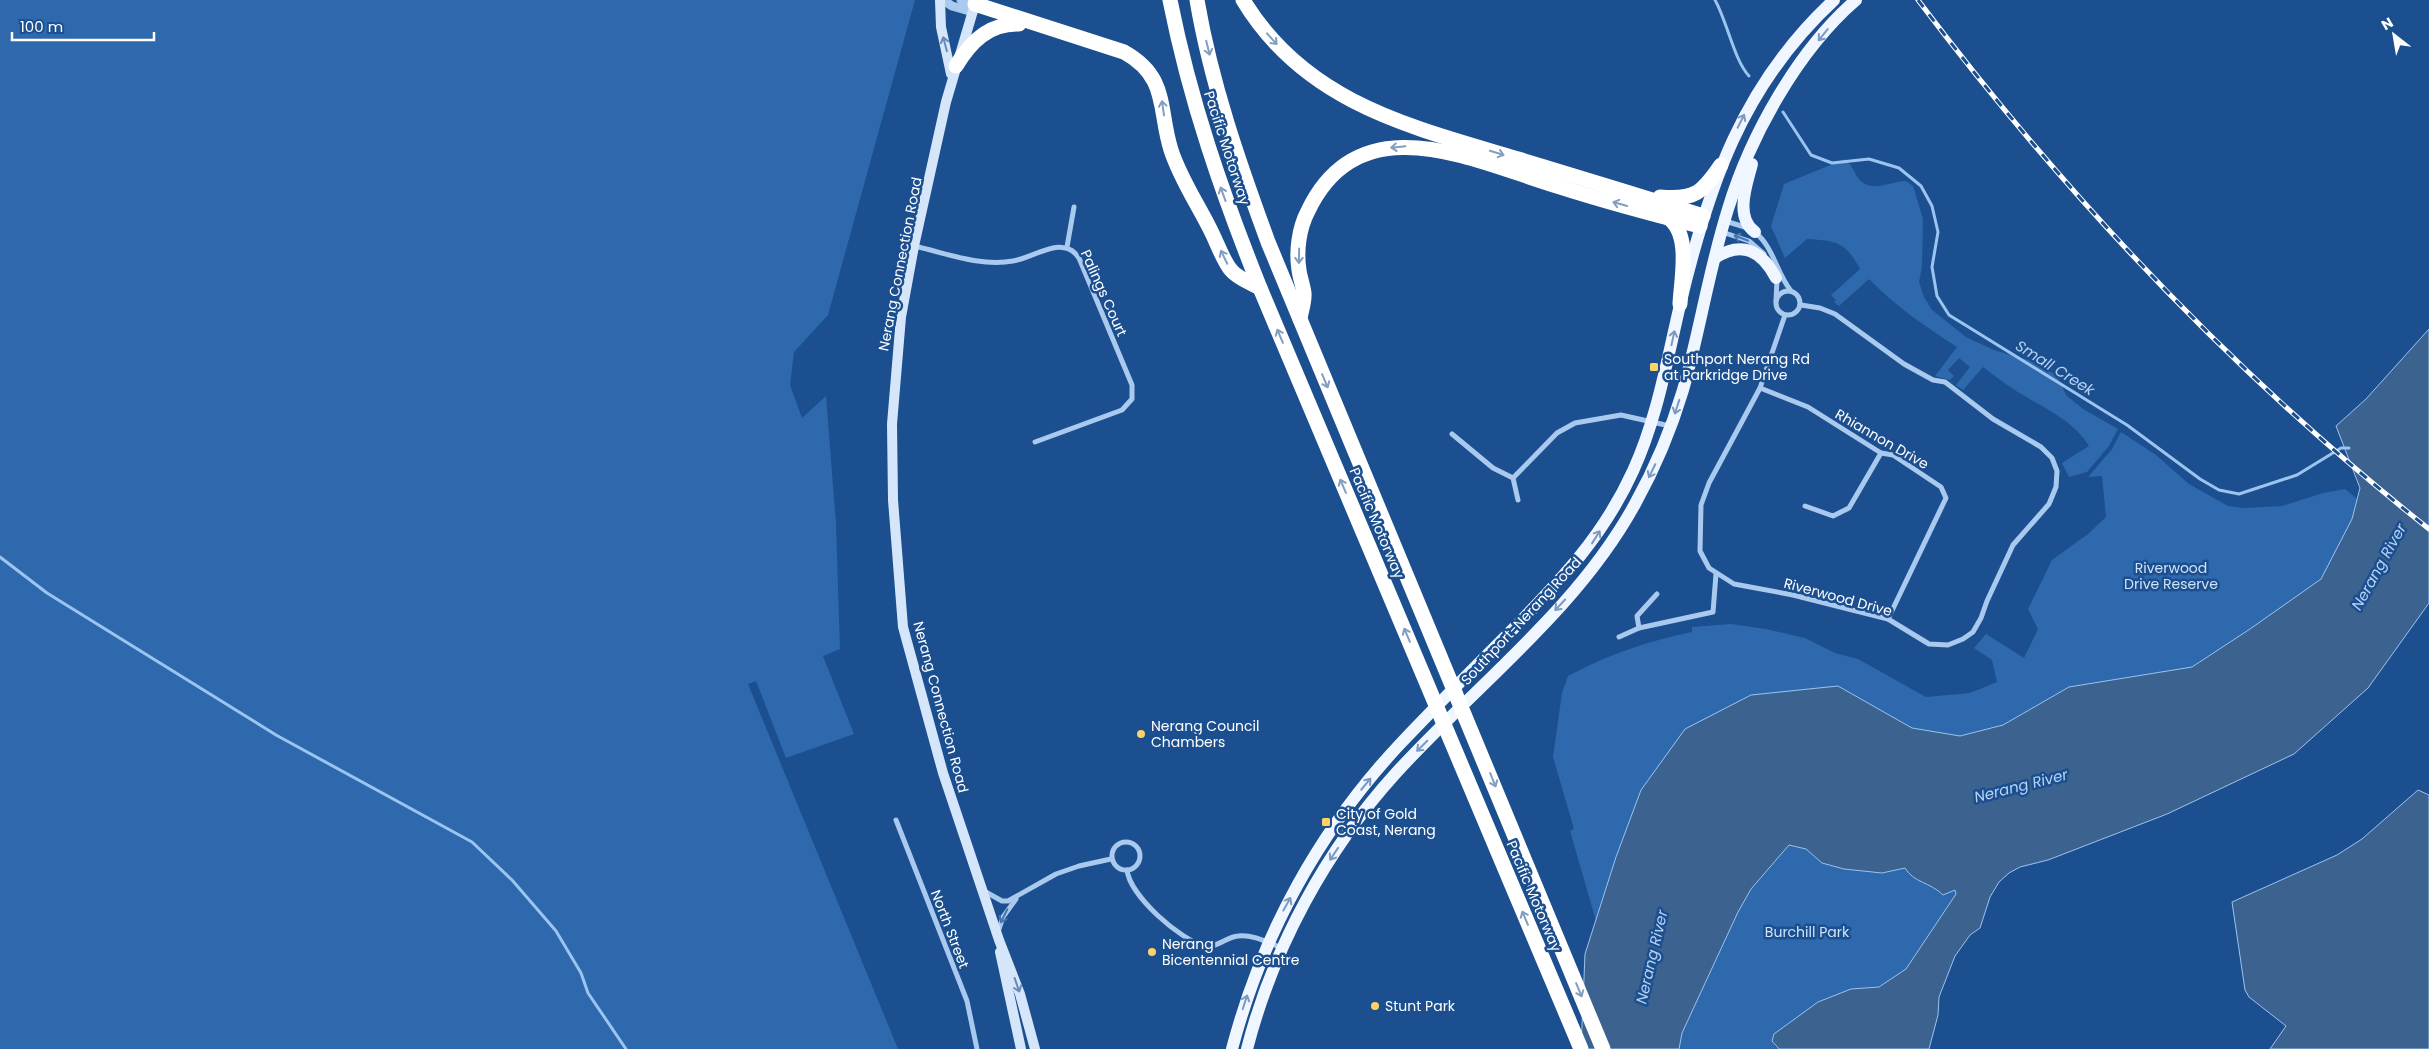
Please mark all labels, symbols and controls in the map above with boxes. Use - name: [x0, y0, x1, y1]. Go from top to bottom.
- scale bar: [12, 10, 155, 42]
- north arrow: [2369, 10, 2419, 60]
- text: N: [2378, 13, 2397, 35]
- text: 100 m: [20, 16, 63, 37]
- one-way arrow: [1818, 29, 1829, 42]
- one-way arrow: [1266, 33, 1278, 46]
- one-way arrow: [940, 36, 949, 52]
- one-way arrow: [1204, 39, 1213, 55]
- street label: Pacific Motorway: [1199, 88, 1255, 208]
- one-way arrow: [1158, 101, 1168, 117]
- one-way arrow: [1737, 114, 1746, 129]
- one-way arrow: [1390, 142, 1406, 152]
- one-way arrow: [1489, 148, 1505, 158]
- street label: Nerang Connection Road: [873, 175, 927, 353]
- one-way arrow: [1218, 187, 1227, 202]
- one-way arrow: [1612, 199, 1628, 208]
- one-way arrow: [1734, 233, 1750, 242]
- street label: Palings Court: [1076, 246, 1132, 340]
- one-way arrow: [1294, 248, 1304, 264]
- one-way arrow: [1219, 250, 1228, 265]
- one-way arrow: [1275, 329, 1284, 344]
- one-way arrow: [1669, 330, 1678, 346]
- water label: Small Creek: [2012, 335, 2100, 401]
- place label: Southport Nerang Rd at Parkridge Drive: [1664, 349, 1810, 385]
- marker: Southport Nerang Rd at Parkridge Drive: [1648, 361, 1660, 373]
- one-way arrow: [1321, 373, 1331, 388]
- one-way arrow: [1672, 399, 1681, 415]
- street label: Rhiannon Drive: [1832, 404, 1933, 474]
- one-way arrow: [1646, 463, 1656, 478]
- street label: Pacific Motorway: [1345, 464, 1409, 582]
- one-way arrow: [1338, 479, 1348, 494]
- water label: Nerang River: [2346, 519, 2411, 614]
- one-way arrow: [1591, 530, 1601, 544]
- street label: Southport-Nerang Road: [1456, 553, 1586, 689]
- park label: Riverwood Drive Reserve: [2124, 558, 2218, 594]
- street label: Riverwood Drive: [1782, 573, 1895, 621]
- one-way arrow: [1554, 598, 1566, 611]
- street label: Nerang Connection Road: [908, 619, 974, 795]
- one-way arrow: [1401, 628, 1411, 643]
- place label: Nerang Council Chambers: [1151, 716, 1259, 752]
- marker: Nerang Council Chambers: [1135, 728, 1147, 740]
- one-way arrow: [1416, 740, 1429, 752]
- water label: Nerang River: [1972, 764, 2070, 807]
- one-way arrow: [1488, 772, 1498, 787]
- one-way arrow: [1361, 778, 1372, 791]
- place label: City of Gold Coast, Nerang: [1336, 804, 1436, 840]
- marker: City of Gold Coast, Nerang: [1320, 816, 1332, 828]
- street label: Pacific Motorway: [1502, 837, 1566, 955]
- one-way arrow: [1329, 847, 1339, 861]
- street label: North Street: [926, 887, 974, 971]
- one-way arrow: [1283, 897, 1292, 912]
- water label: Nerang River: [1630, 907, 1673, 1006]
- one-way arrow: [999, 908, 1008, 923]
- one-way arrow: [1520, 910, 1529, 925]
- park label: Burchill Park: [1765, 922, 1850, 942]
- place label: Nerang Bicentennial Centre: [1162, 934, 1300, 970]
- marker: Nerang Bicentennial Centre: [1146, 946, 1158, 958]
- one-way arrow: [1013, 977, 1022, 992]
- one-way arrow: [1575, 982, 1584, 997]
- one-way arrow: [1241, 995, 1251, 1011]
- place label: Stunt Park: [1385, 996, 1456, 1016]
- marker: Stunt Park: [1369, 1000, 1381, 1012]

